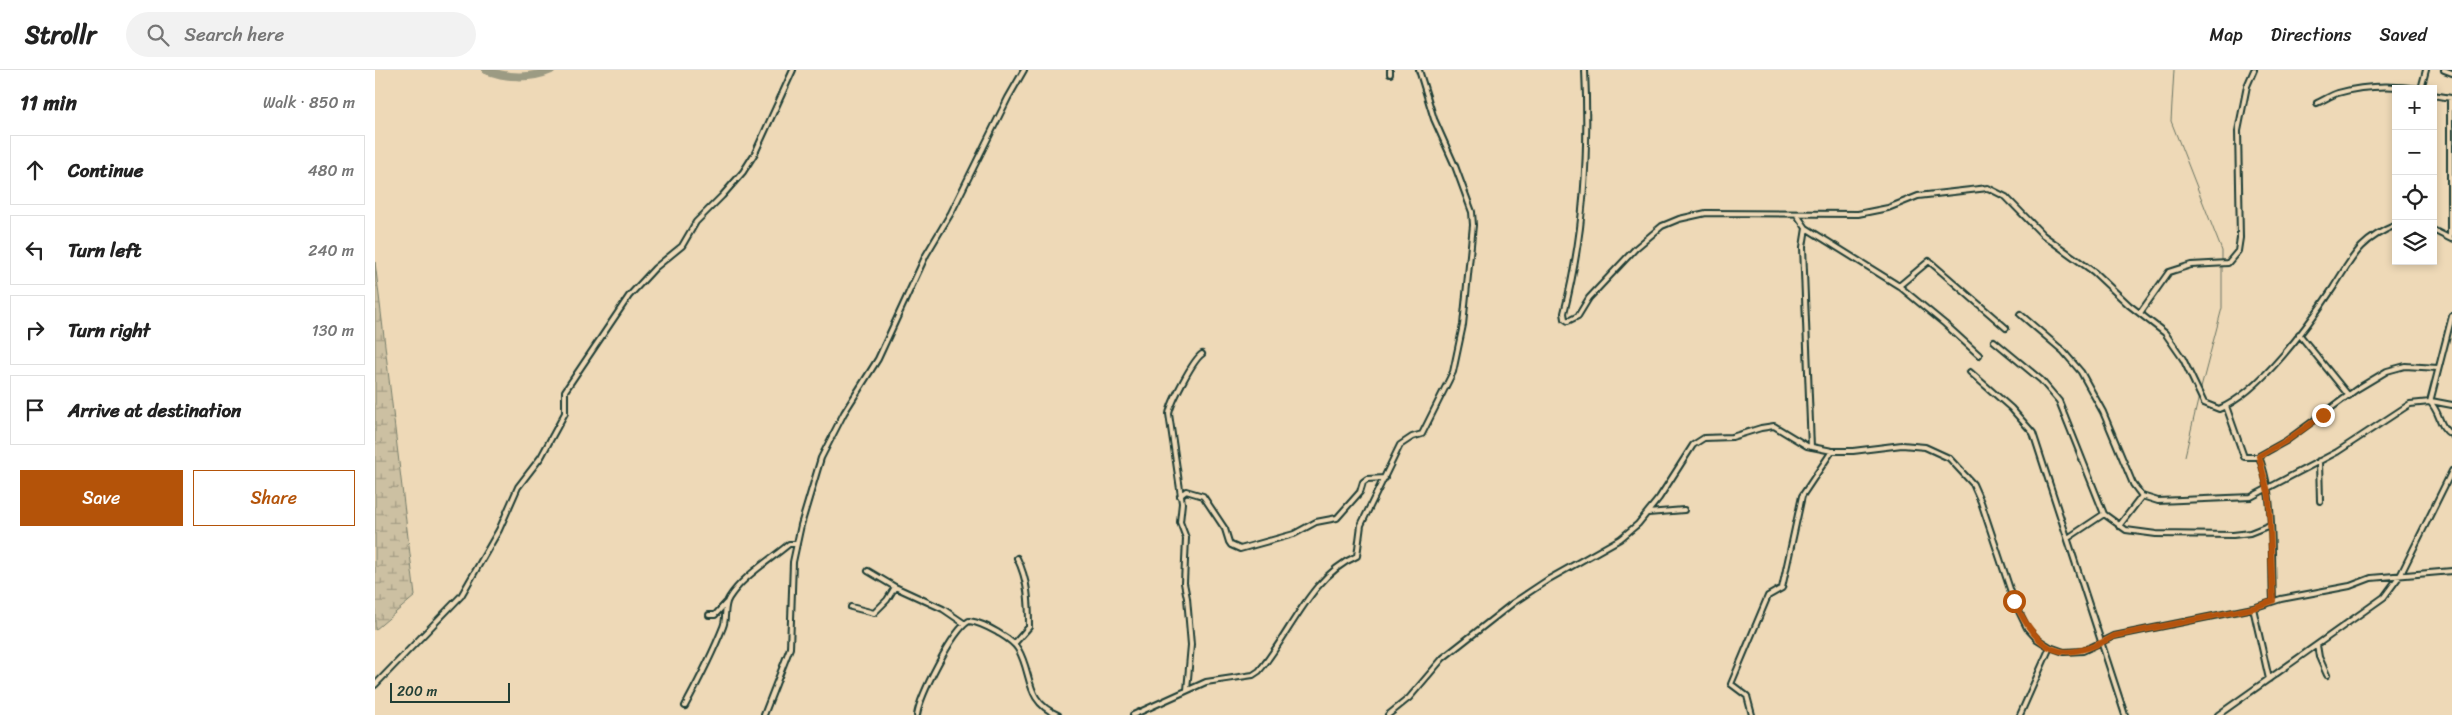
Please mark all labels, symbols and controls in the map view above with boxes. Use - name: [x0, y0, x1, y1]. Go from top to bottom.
- search box: [126, 12, 476, 57]
- text: Strollr: [25, 14, 96, 56]
- text: Search here: [184, 18, 284, 51]
- text: Map: [2210, 19, 2243, 51]
- text: Directions: [2271, 19, 2352, 51]
- text: Saved: [2380, 19, 2427, 51]
- icon: search: [144, 21, 172, 49]
- text: 11 min: [20, 84, 77, 122]
- map controls: [2392, 85, 2437, 265]
- button: +: [2392, 85, 2437, 130]
- text: Walk · 850 m: [263, 88, 355, 117]
- button: −: [2392, 130, 2437, 175]
- text: Continue: [68, 154, 144, 187]
- icon: ahead: [21, 156, 49, 184]
- text: 480 m: [308, 156, 354, 185]
- button: locate: [2392, 175, 2437, 220]
- button: layers: [2392, 220, 2437, 265]
- text: Turn left: [68, 234, 141, 267]
- icon: left: [21, 236, 49, 264]
- text: 240 m: [308, 236, 354, 265]
- text: Turn right: [68, 314, 150, 347]
- icon: right: [21, 316, 49, 344]
- text: 130 m: [312, 316, 354, 345]
- text: Arrive at destination: [68, 394, 241, 427]
- icon: arrive: [21, 396, 49, 424]
- route end: [2312, 404, 2335, 427]
- button: Save: [20, 470, 183, 526]
- button: Share: [193, 470, 355, 526]
- route start: [2003, 590, 2026, 613]
- text: 200 m: [397, 679, 437, 704]
- scale bar: [390, 680, 510, 703]

